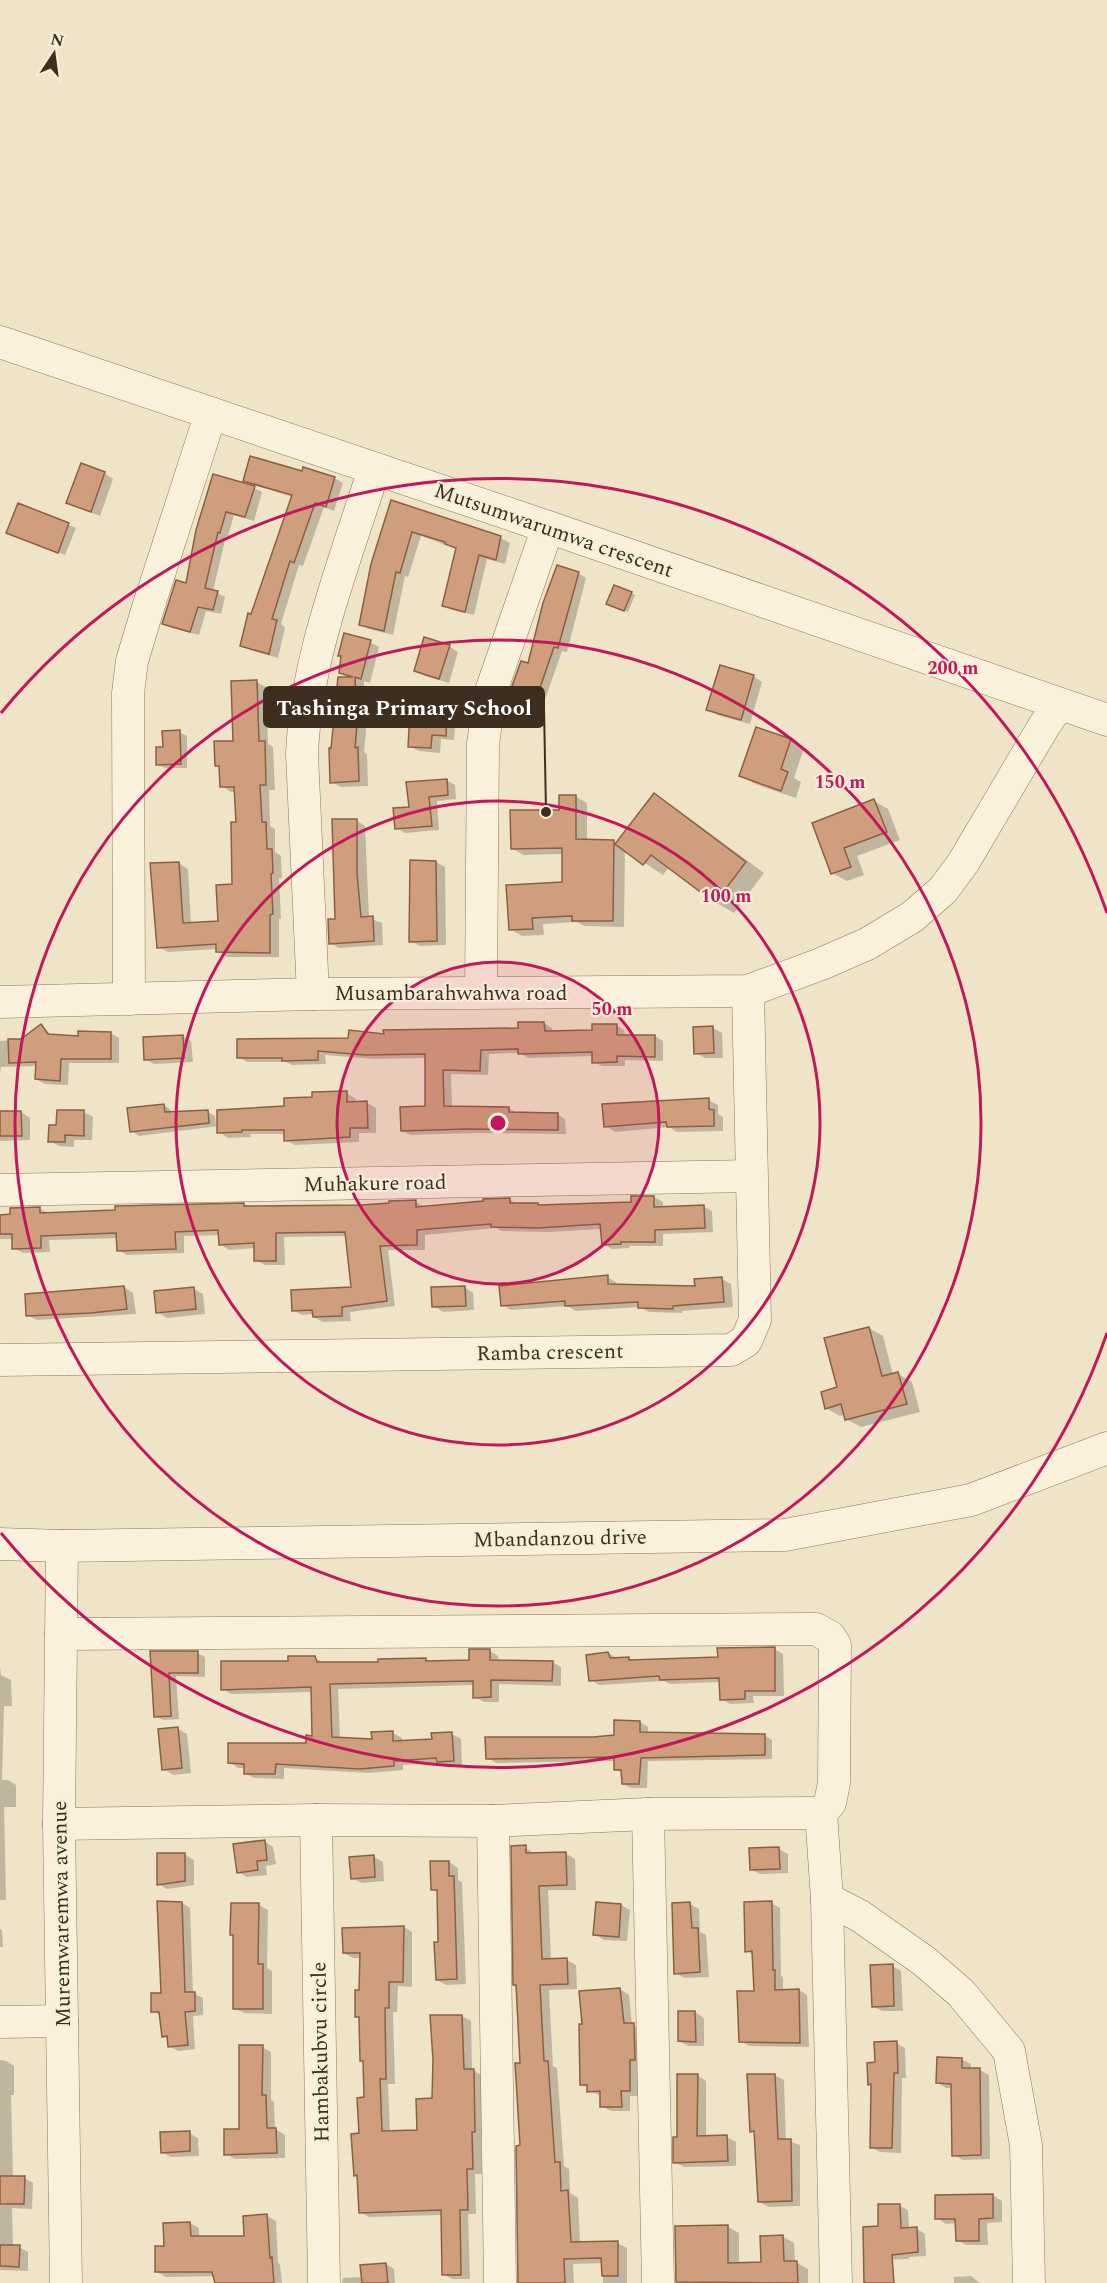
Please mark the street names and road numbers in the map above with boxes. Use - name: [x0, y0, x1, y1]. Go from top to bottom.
- street label: Mutsumwarumwa crescent: [430, 475, 678, 587]
- street label: Musambarahwahwa road: [334, 978, 568, 1010]
- street label: Muhakure road: [303, 1167, 447, 1201]
- street label: Ramba crescent: [476, 1336, 624, 1370]
- street label: Mbandanzou drive: [473, 1521, 647, 1557]
- street label: Muremwaremwa avenue: [44, 1800, 80, 2028]
- street label: Hambakubvu circle: [303, 1961, 339, 2143]

